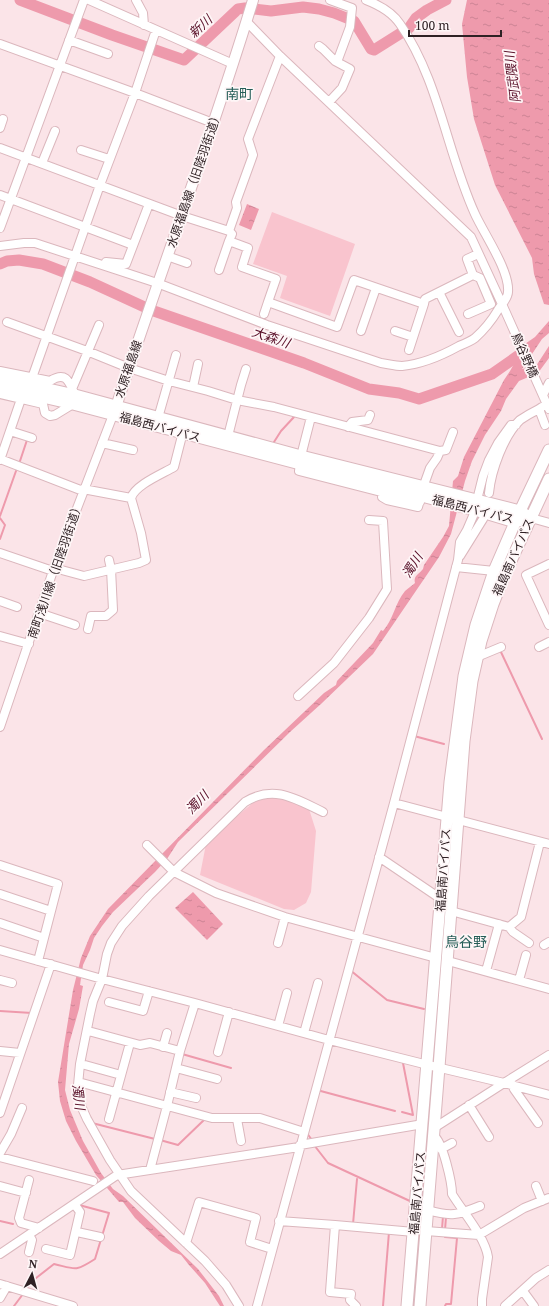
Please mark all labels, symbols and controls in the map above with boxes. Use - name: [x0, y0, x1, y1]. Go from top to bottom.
- water label: 新川: [184, 9, 217, 41]
- scale bar: [409, 12, 501, 38]
- text: 100 m: [415, 17, 450, 34]
- water label: 阿武隈川: [500, 48, 524, 104]
- district label: 南町: [225, 84, 253, 103]
- street label: 水原福島線（旧陸羽街道）: [163, 108, 225, 250]
- water label: 大森川: [250, 322, 294, 353]
- street label: 鳥谷野橋: [507, 330, 543, 380]
- street label: 水原福島線: [110, 338, 146, 400]
- street label: 福島西バイパス: [117, 408, 203, 446]
- street label: 福島西バイパス: [430, 491, 516, 527]
- street label: 南町浅川線（旧陸羽街道）: [24, 499, 86, 641]
- street label: 福島南バイパス: [488, 515, 538, 599]
- water label: 濁川: [397, 548, 428, 581]
- water label: 濁川: [181, 785, 214, 818]
- street label: 福島南バイパス: [432, 828, 454, 912]
- district label: 鳥谷野: [445, 932, 487, 951]
- water label: 濁川: [68, 1083, 90, 1113]
- street label: 福島南バイパス: [405, 1151, 429, 1235]
- north arrow: [12, 1254, 52, 1294]
- text: N: [28, 1256, 39, 1272]

